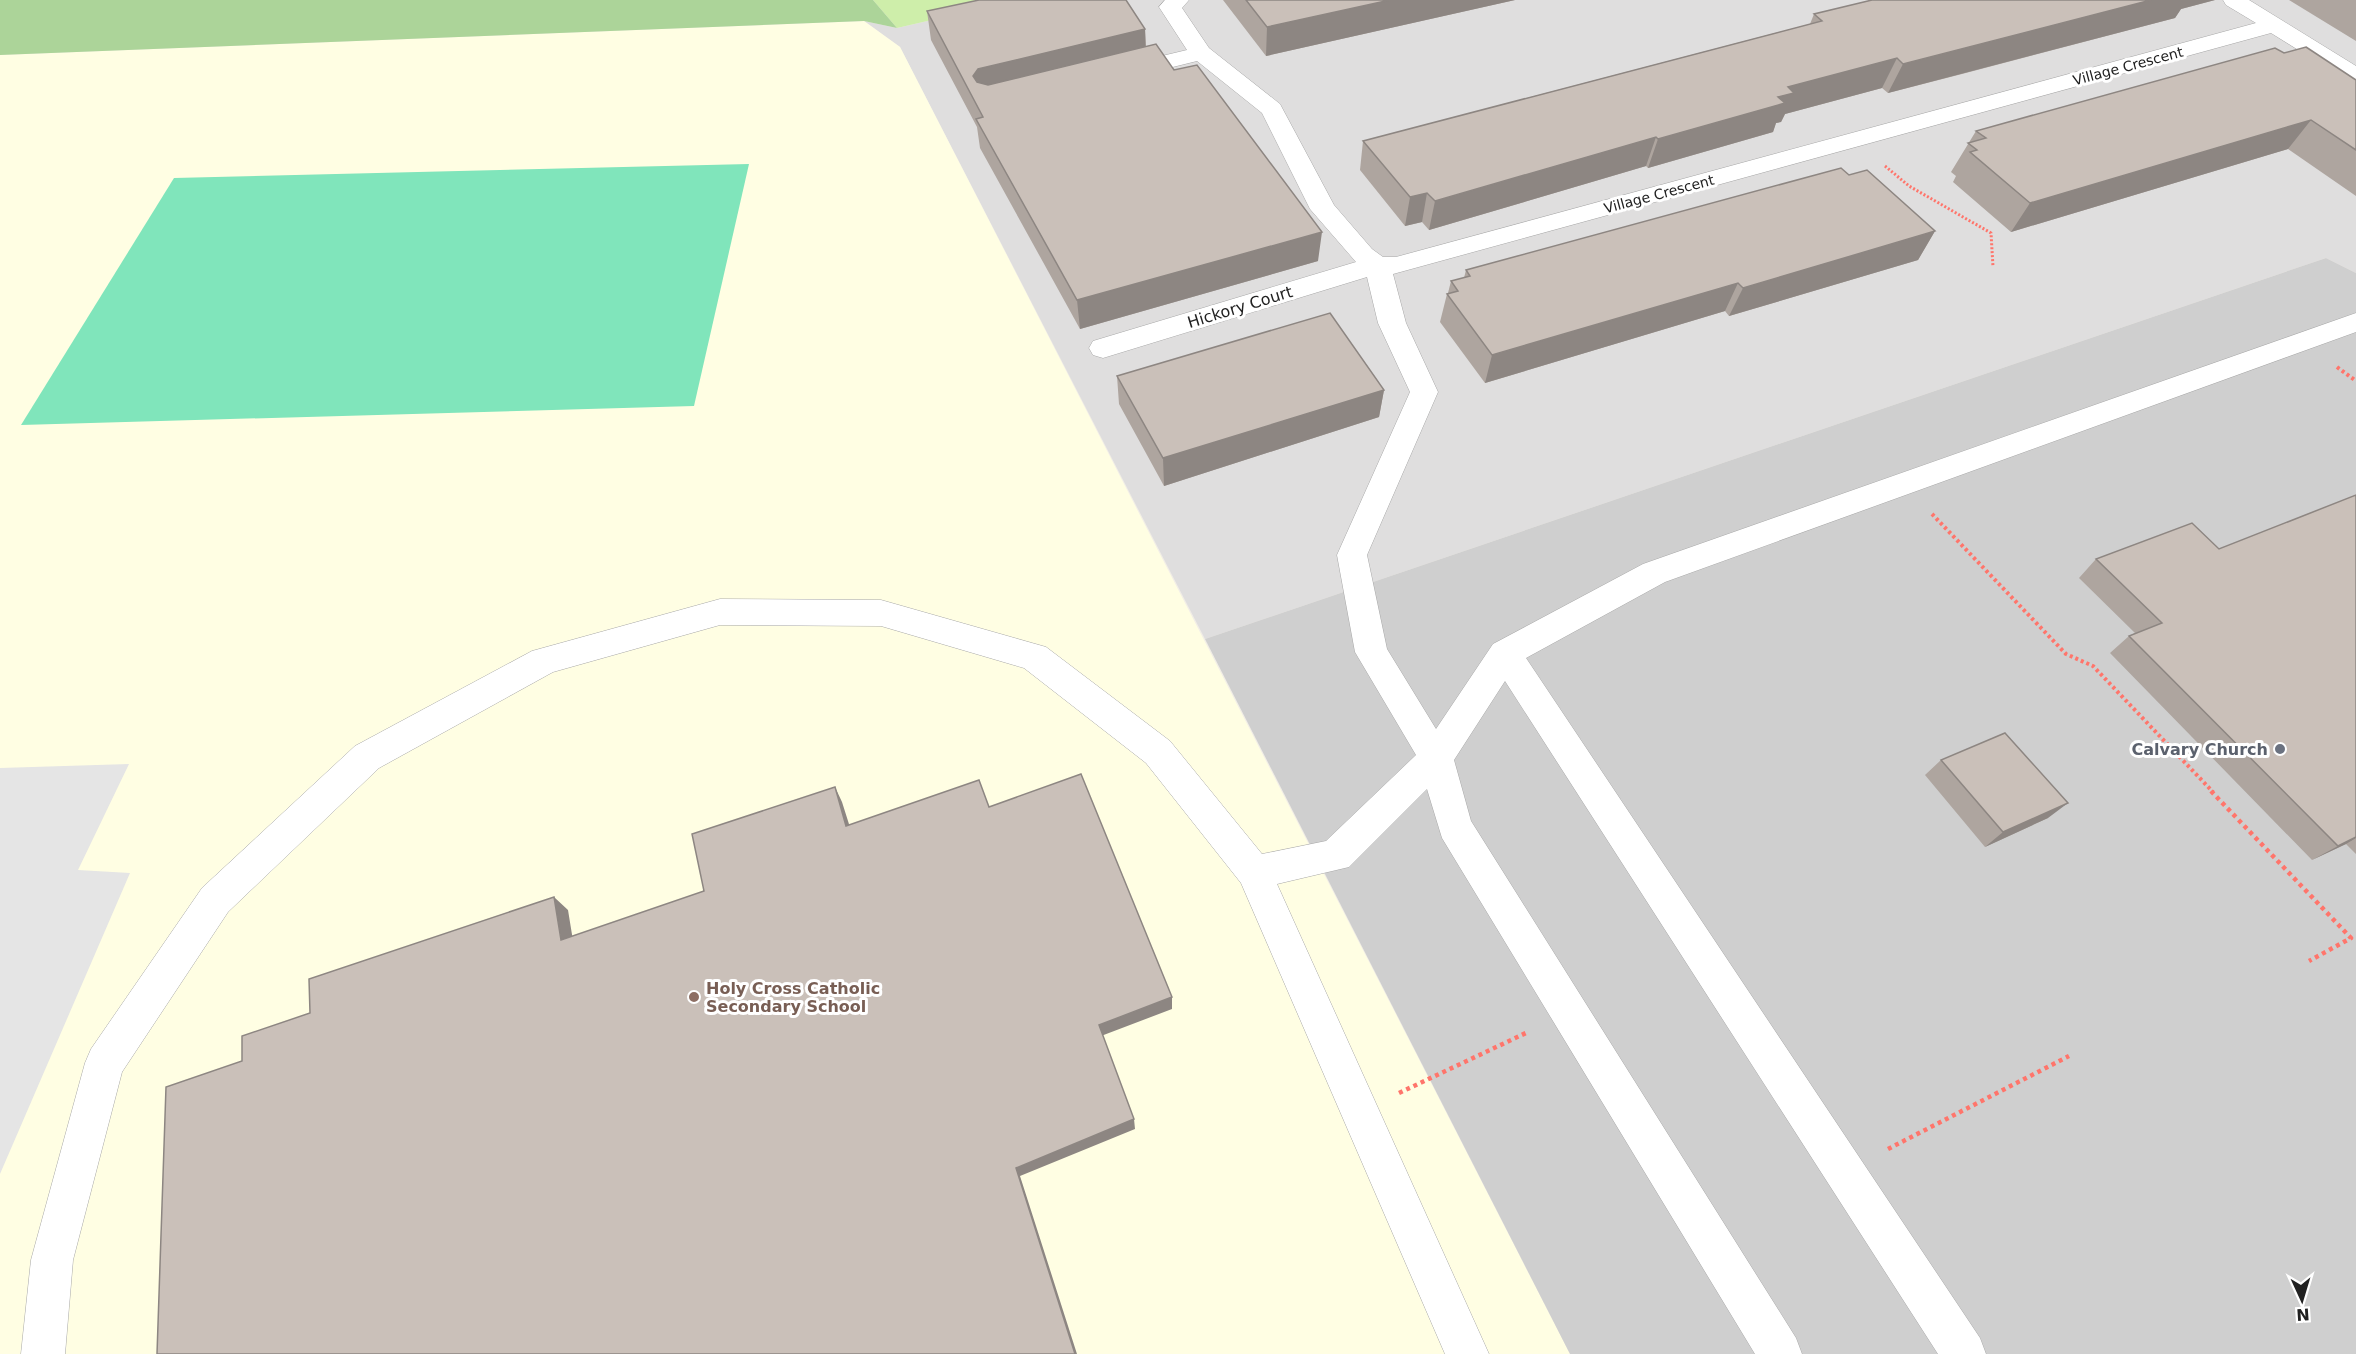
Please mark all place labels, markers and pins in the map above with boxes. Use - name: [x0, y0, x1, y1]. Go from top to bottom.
- place label: Calvary Church: [2132, 740, 2268, 759]
- marker: Calvary Church: [2273, 742, 2287, 756]
- place label: Holy Cross Catholic Secondary School: [706, 979, 880, 1016]
- marker: Holy Cross Catholic Secondary School: [687, 990, 701, 1004]

